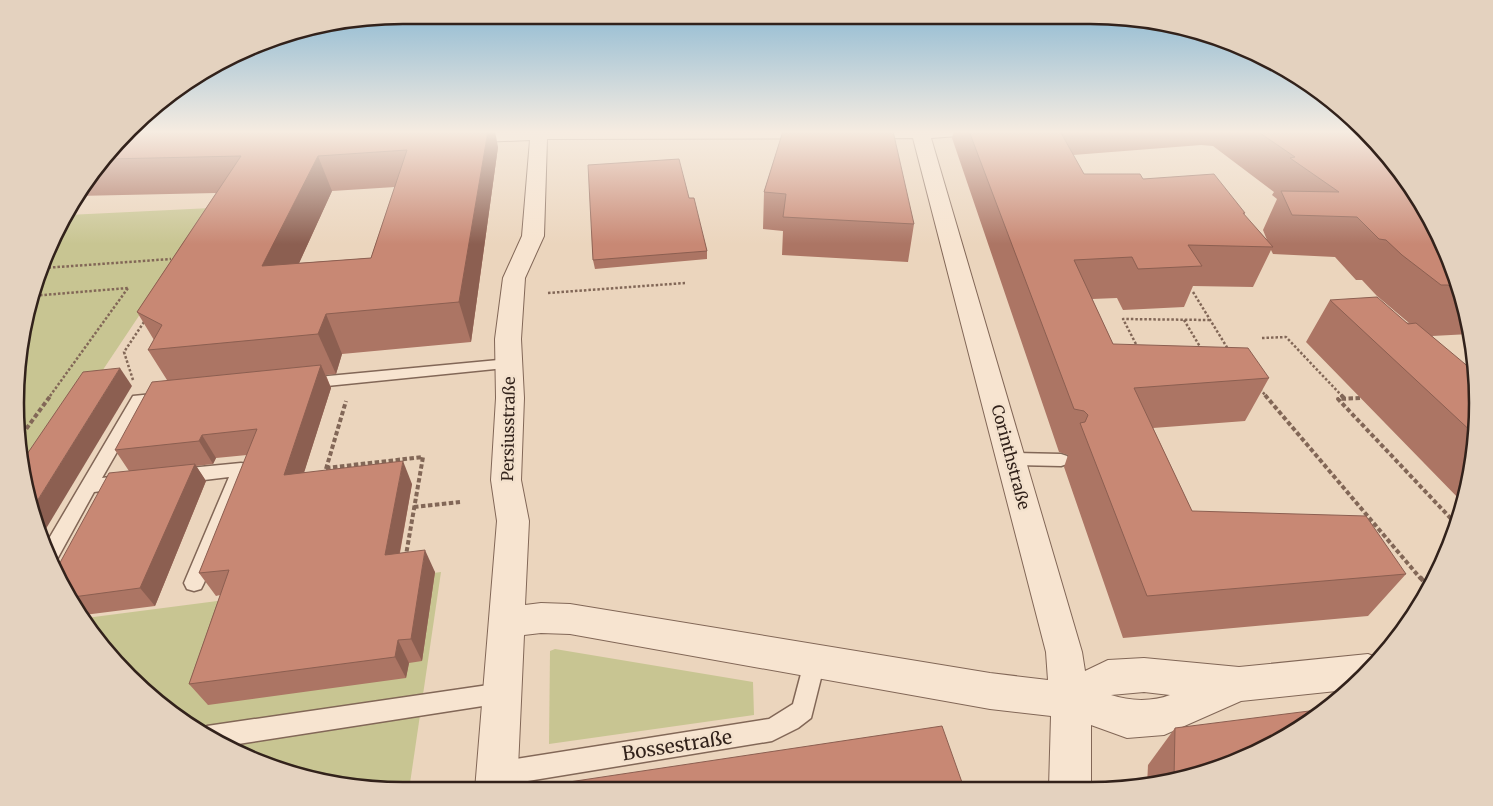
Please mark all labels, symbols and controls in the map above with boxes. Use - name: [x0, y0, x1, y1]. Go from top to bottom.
- street label: Persiusstraße: [497, 376, 519, 482]
- street label: Corinthstraße: [987, 402, 1035, 512]
- street label: Bossestraße: [620, 724, 734, 766]

